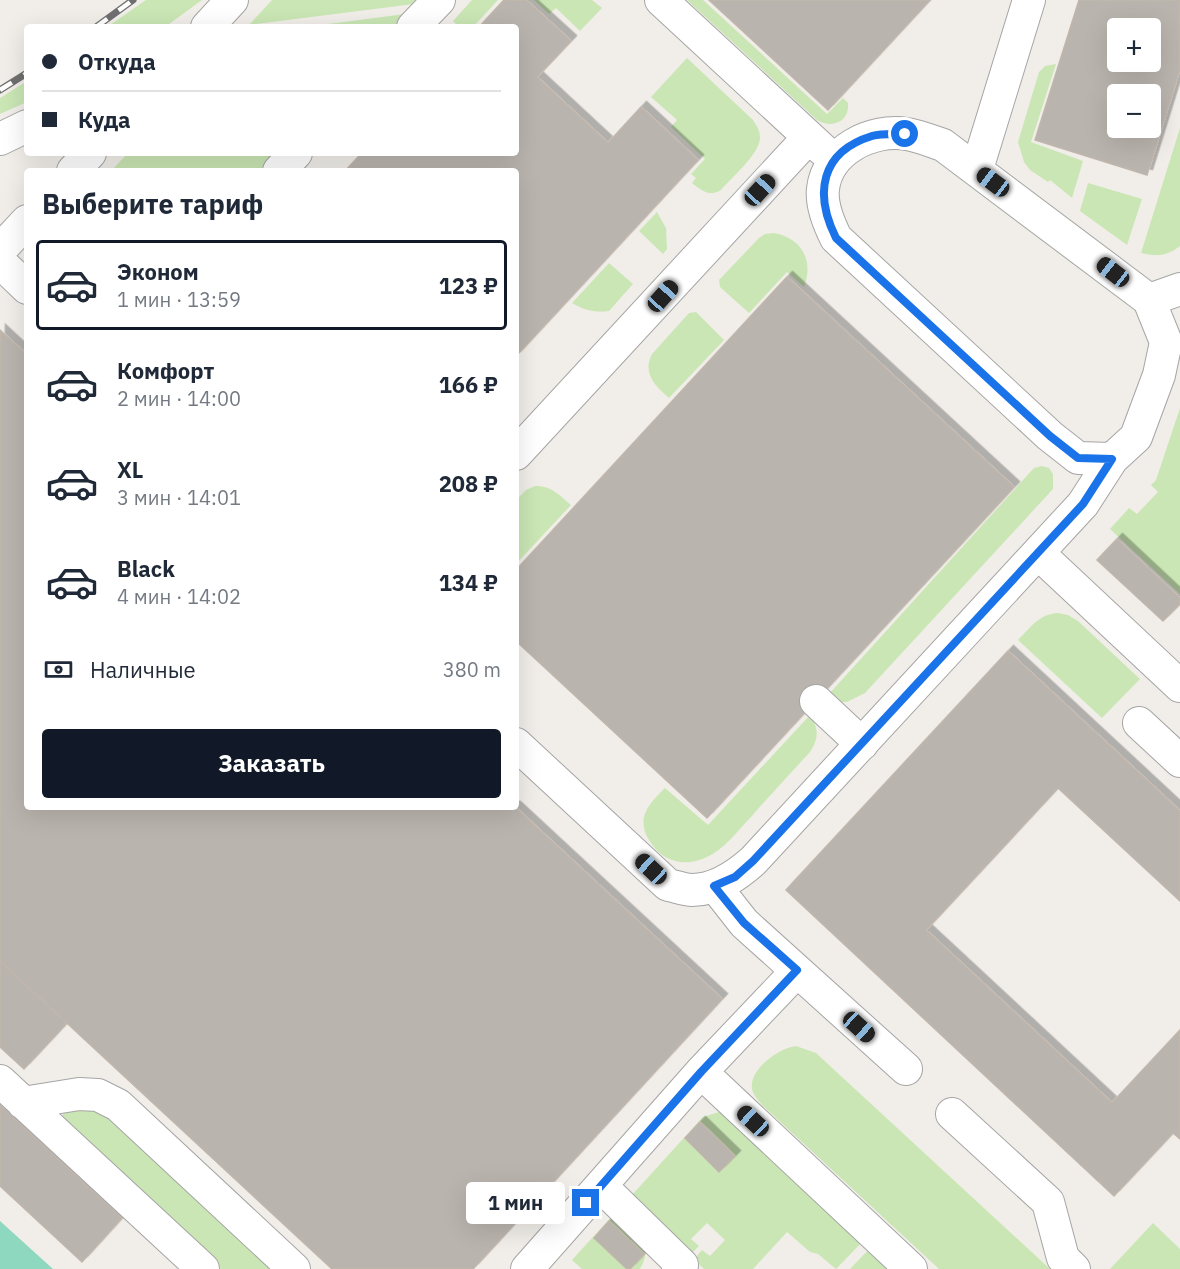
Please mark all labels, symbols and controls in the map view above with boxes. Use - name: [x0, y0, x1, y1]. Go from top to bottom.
- map controls: [1107, 18, 1161, 138]
- button: +: [1107, 18, 1161, 72]
- text: Откуда: [78, 47, 156, 76]
- button: −: [1107, 84, 1161, 138]
- text: Куда: [78, 105, 131, 134]
- route start: [891, 120, 918, 147]
- car: [973, 164, 1013, 200]
- car: [741, 171, 779, 209]
- text: Выберите тариф: [42, 186, 263, 221]
- car: [1093, 254, 1133, 290]
- text: Эконом: [117, 257, 199, 286]
- icon: car: [45, 258, 99, 312]
- text: 123 ₽: [439, 271, 498, 300]
- car: [644, 277, 682, 315]
- text: 1 мин · 13:59: [117, 286, 241, 313]
- text: Комфорт: [117, 356, 214, 385]
- icon: car: [45, 357, 99, 411]
- text: 166 ₽: [439, 370, 498, 399]
- text: 2 мин · 14:00: [117, 385, 241, 412]
- text: XL: [117, 455, 143, 484]
- icon: car: [45, 456, 99, 510]
- text: 208 ₽: [439, 469, 498, 498]
- text: 3 мин · 14:01: [117, 484, 241, 511]
- text: Black: [117, 554, 175, 583]
- icon: car: [45, 555, 99, 609]
- text: 134 ₽: [439, 568, 498, 597]
- text: 4 мин · 14:02: [117, 583, 241, 610]
- icon: cash: [42, 653, 75, 686]
- text: Наличные: [90, 655, 196, 684]
- text: 380 m: [443, 656, 501, 683]
- button: Заказать: [42, 729, 501, 798]
- car: [632, 850, 670, 888]
- car: [840, 1008, 878, 1046]
- car: [734, 1102, 772, 1140]
- callout: 1 мин: [466, 1182, 565, 1224]
- text: 1 мин: [488, 1189, 543, 1216]
- route end: [572, 1189, 599, 1216]

